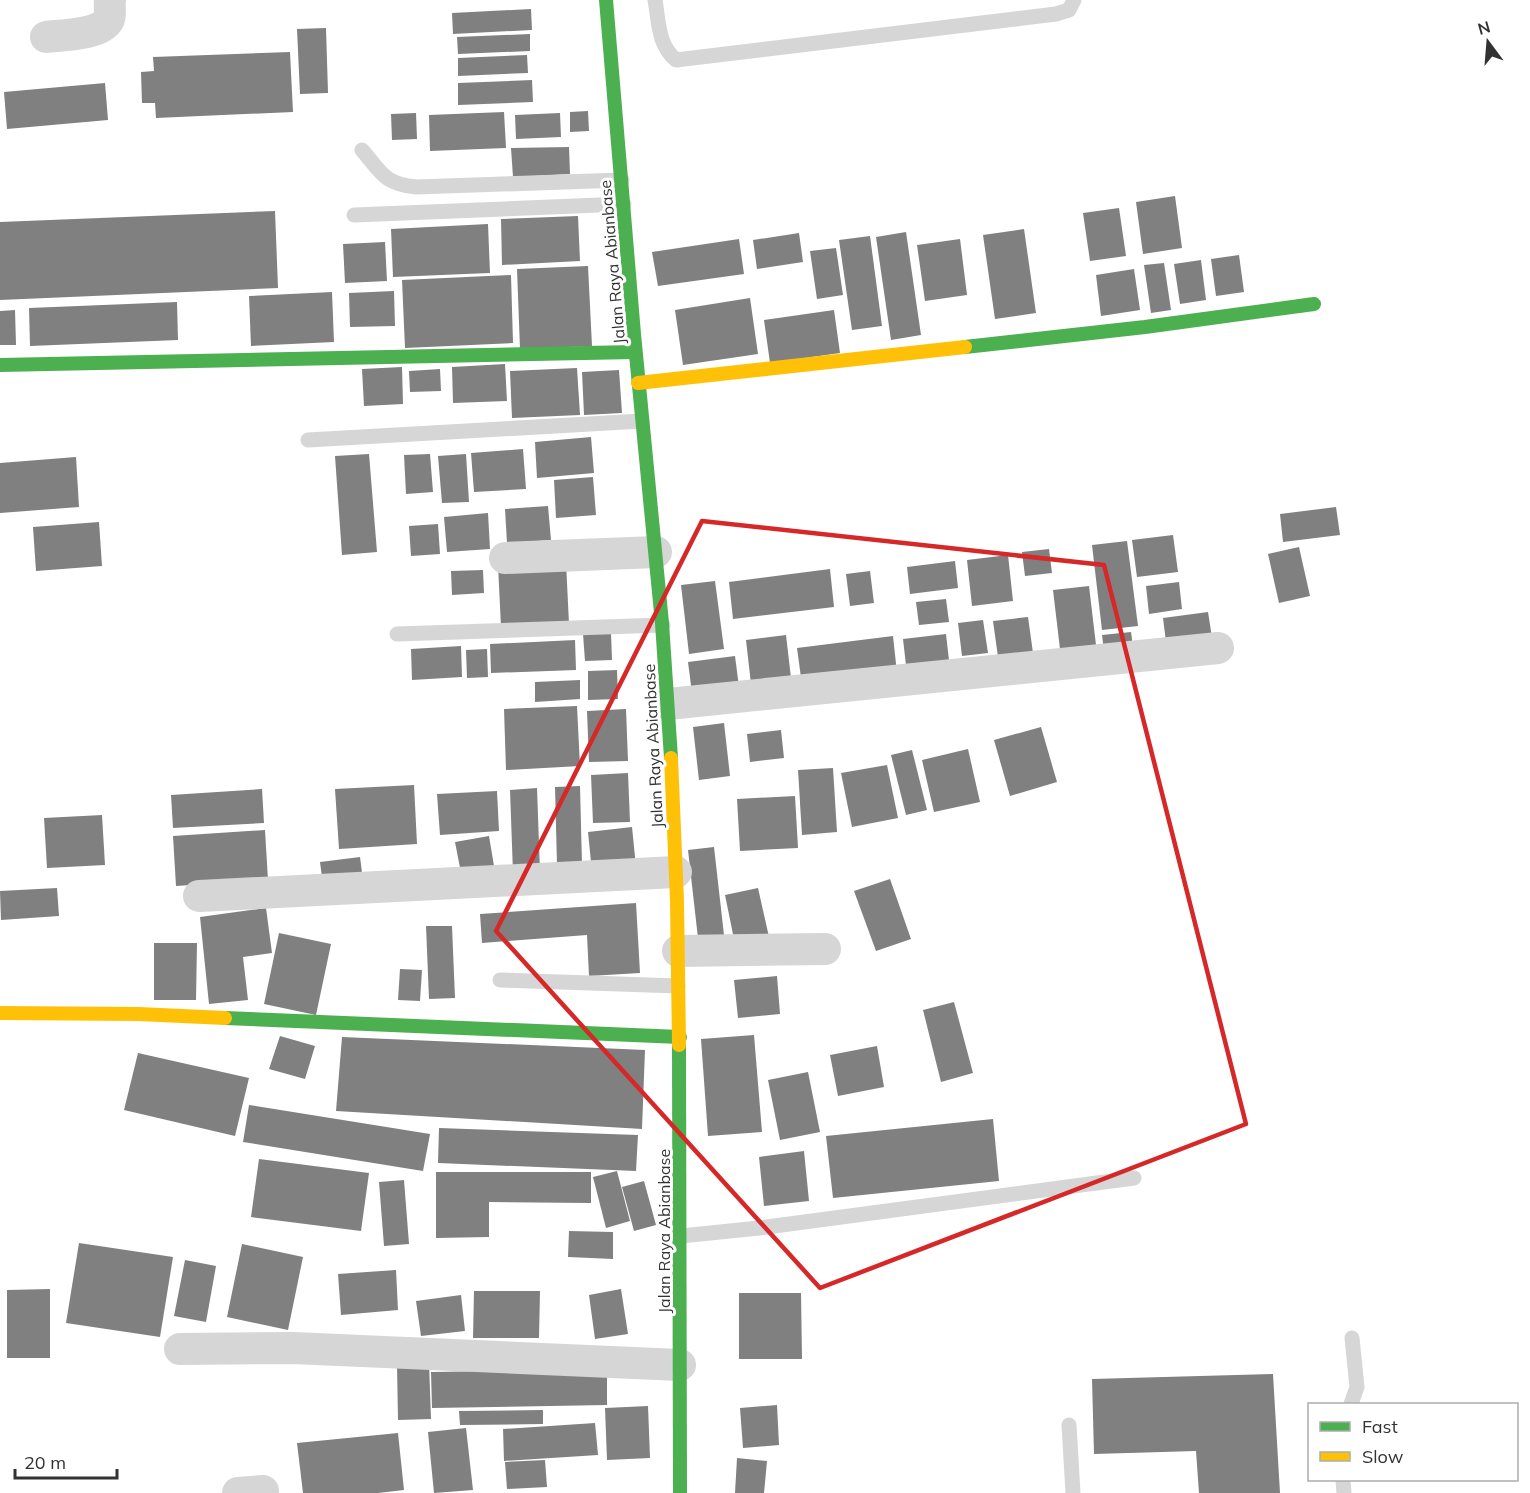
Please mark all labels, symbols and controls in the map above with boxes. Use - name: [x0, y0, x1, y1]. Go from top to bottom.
- north arrow: [1458, 12, 1518, 72]
- text: N: [1475, 16, 1492, 39]
- street label: Jalan Raya Abianbase: [595, 179, 629, 345]
- street label: Jalan Raya Abianbase: [639, 663, 667, 829]
- street label: Jalan Raya Abianbase: [654, 1149, 674, 1313]
- legend: [1308, 1403, 1518, 1481]
- text: Fast: [1362, 1415, 1398, 1438]
- scale bar: [15, 1442, 117, 1480]
- text: Slow: [1362, 1445, 1404, 1468]
- text: 20 m: [24, 1451, 66, 1474]

